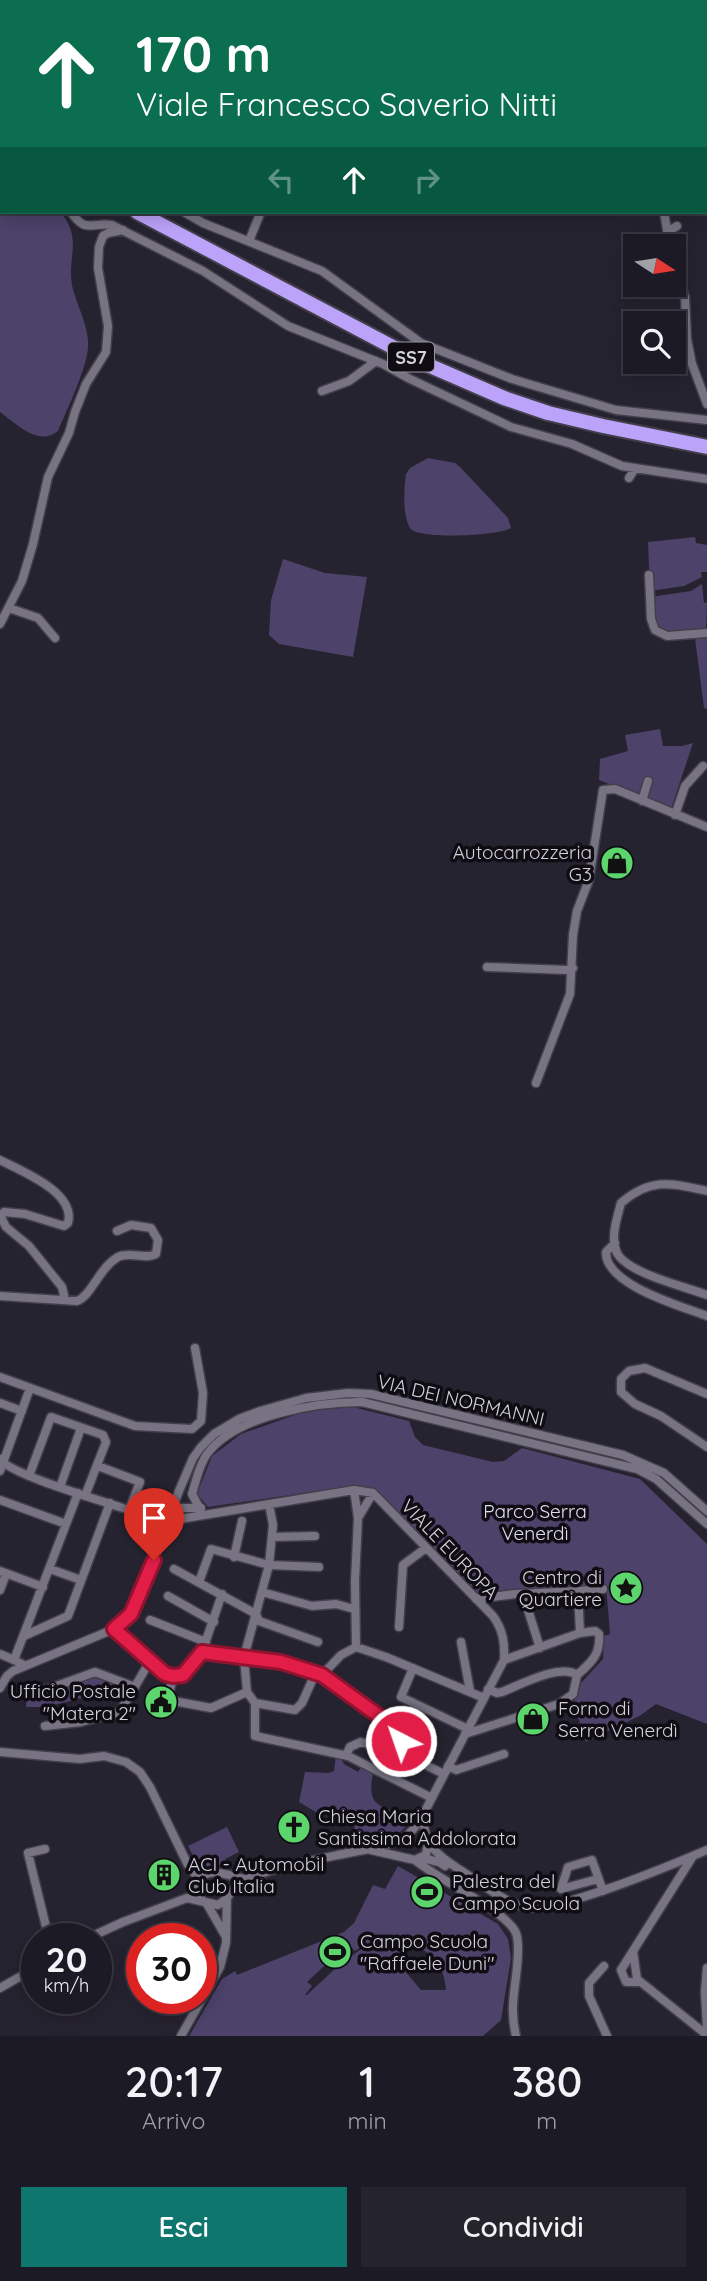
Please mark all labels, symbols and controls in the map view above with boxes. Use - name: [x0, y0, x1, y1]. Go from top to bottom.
- text: 170 m: [136, 23, 271, 84]
- icon: ahead: [21, 28, 112, 119]
- text: Viale Francesco Saverio Nitti: [136, 84, 557, 124]
- icon: left: [262, 161, 300, 199]
- icon: ahead: [335, 161, 373, 199]
- icon: right: [408, 161, 446, 199]
- north arrow: [623, 234, 686, 298]
- map controls: [623, 234, 686, 374]
- button: search: [623, 311, 686, 374]
- road number: SS7: [388, 342, 434, 372]
- place label: Autocarrozzeria G3: [453, 840, 592, 886]
- shop icon: Autocarrozzeria G3: [598, 844, 636, 882]
- street label: VIA DEI NORMANNI: [375, 1369, 547, 1431]
- pin: [124, 1488, 184, 1560]
- street label: VIALE EUROPA: [396, 1494, 504, 1604]
- icon: arrive: [135, 1499, 173, 1537]
- park label: Parco Serra Venerdì: [483, 1499, 587, 1545]
- place label: Centro di Quartiere: [519, 1565, 602, 1611]
- place icon: Centro di Quartiere: [607, 1569, 645, 1607]
- place label: Ufficio Postale "Matera 2": [10, 1679, 136, 1725]
- public building icon: Ufficio Postale "Matera 2": [142, 1683, 180, 1721]
- place label: Forno di Serra Venerdì: [558, 1696, 678, 1742]
- shop icon: Forno di Serra Venerdì: [514, 1700, 552, 1738]
- position arrow: [364, 1704, 438, 1778]
- place label: Chiesa Maria Santissima Addolorata: [318, 1804, 517, 1850]
- church icon: Chiesa Maria Santissima Addolorata: [275, 1808, 313, 1846]
- place label: ACI - Automobil Club Italia: [188, 1852, 325, 1898]
- building icon: ACI - Automobil Club Italia: [145, 1856, 183, 1894]
- place label: Palestra del Campo Scuola: [452, 1869, 580, 1915]
- sports icon: Palestra del Campo Scuola: [408, 1873, 446, 1911]
- speed limit sign: 30: [126, 1923, 217, 2014]
- place label: Campo Scuola "Raffaele Duni": [360, 1929, 494, 1975]
- sports icon: Campo Scuola "Raffaele Duni": [316, 1933, 354, 1971]
- text: 20: [46, 1937, 87, 1981]
- text: km/h: [44, 1974, 89, 1997]
- text: 20:17: [125, 2055, 223, 2108]
- text: 1: [359, 2055, 375, 2108]
- text: 380: [511, 2055, 582, 2108]
- text: Arrivo: [142, 2106, 206, 2135]
- text: min: [348, 2106, 387, 2135]
- text: m: [536, 2106, 557, 2135]
- button: Esci: [21, 2187, 347, 2267]
- button: Condividi: [361, 2187, 686, 2267]

